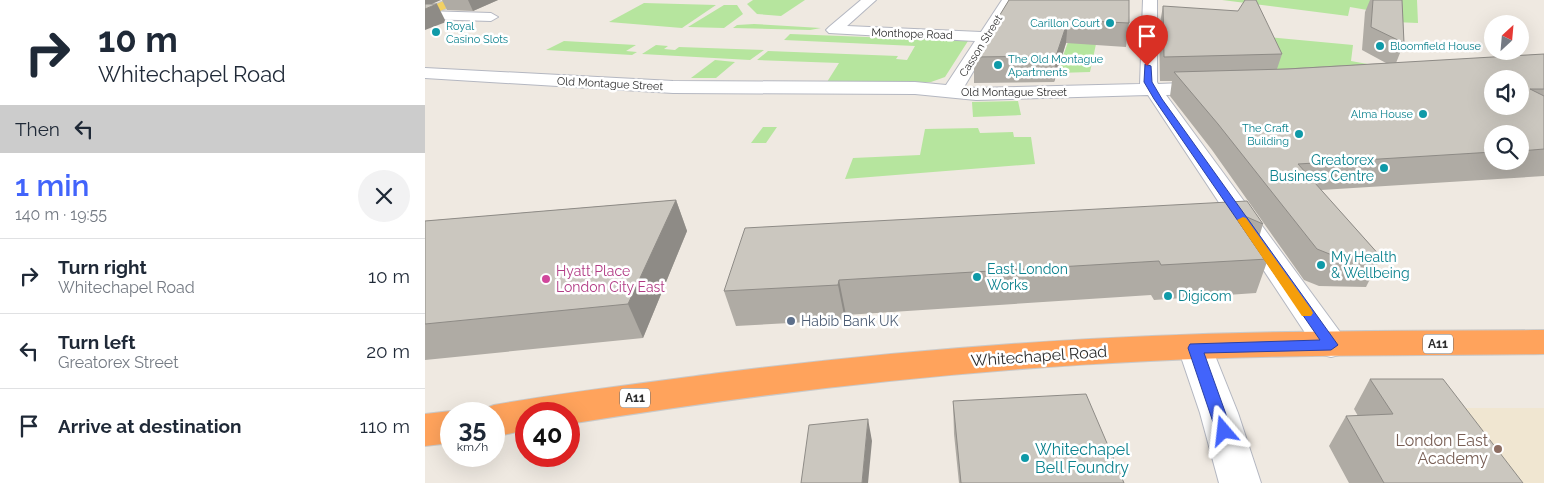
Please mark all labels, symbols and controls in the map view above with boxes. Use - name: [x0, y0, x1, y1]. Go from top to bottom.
- street label: Casson Street: [957, 12, 1005, 79]
- pin: [1126, 15, 1168, 66]
- north arrow: [1484, 15, 1529, 60]
- map controls: [1484, 15, 1529, 170]
- place label: Carillon Court: [1030, 17, 1100, 30]
- marker: Carillon Court: [1104, 17, 1116, 29]
- text: 10 m: [98, 19, 178, 60]
- icon: right: [15, 20, 80, 85]
- place label: Royal Casino Slots: [446, 20, 508, 46]
- icon: arrive: [1133, 22, 1161, 50]
- marker: Royal Casino Slots: [430, 26, 442, 38]
- street label: Monthope Road: [871, 26, 953, 42]
- marker: Bloomfield House: [1374, 40, 1386, 52]
- place label: Bloomfield House: [1390, 40, 1482, 53]
- place label: The Old Montague Apartments: [1008, 53, 1104, 79]
- marker: The Old Montague Apartments: [992, 59, 1004, 71]
- text: Whitechapel Road: [98, 61, 286, 87]
- button: sound: [1484, 70, 1529, 115]
- street label: Old Montague Street: [557, 75, 664, 93]
- street label: Old Montague Street: [961, 86, 1067, 99]
- place label: Alma House: [1351, 108, 1414, 121]
- marker: Alma House: [1417, 108, 1429, 120]
- icon: left: [70, 115, 98, 143]
- text: Then: [15, 118, 60, 140]
- place label: The Craft Building: [1242, 122, 1289, 148]
- button: search: [1484, 125, 1529, 170]
- marker: The Craft Building: [1293, 128, 1305, 140]
- place label: Greatorex Business Centre: [1270, 152, 1374, 184]
- marker: Greatorex Business Centre: [1378, 162, 1390, 174]
- text: 1 min: [15, 168, 90, 203]
- button: close: [358, 170, 410, 222]
- text: 140 m · 19:55: [15, 205, 107, 224]
- place label: My Health & Wellbeing: [1331, 249, 1410, 281]
- text: Turn right: [58, 256, 147, 278]
- marker: My Health & Wellbeing: [1315, 259, 1327, 271]
- place label: East London Works: [987, 261, 1068, 293]
- icon: right: [15, 262, 43, 290]
- place label: Hyatt Place London City East: [556, 263, 665, 295]
- text: 10 m: [368, 265, 410, 287]
- marker: East London Works: [971, 271, 983, 283]
- marker: Hyatt Place London City East: [540, 273, 552, 285]
- text: Whitechapel Road: [58, 278, 195, 297]
- place label: Digicom: [1178, 288, 1232, 304]
- marker: Digicom: [1162, 290, 1174, 302]
- place label: Habib Bank UK: [801, 313, 898, 329]
- marker: Habib Bank UK: [785, 315, 797, 327]
- text: Turn left: [58, 331, 135, 353]
- road number: A11: [1423, 334, 1453, 354]
- icon: left: [15, 337, 43, 365]
- text: 20 m: [366, 340, 410, 362]
- street label: Whitechapel Road: [970, 342, 1108, 370]
- text: Greatorex Street: [58, 353, 179, 372]
- road number: A11: [620, 388, 650, 408]
- speed limit sign: 40: [515, 402, 580, 467]
- position arrow: [1197, 404, 1249, 456]
- icon: arrive: [15, 412, 43, 440]
- text: 35: [459, 413, 486, 443]
- text: Arrive at destination: [58, 415, 242, 437]
- text: 110 m: [360, 415, 410, 437]
- place label: London East Academy: [1396, 431, 1489, 468]
- text: km/h: [457, 440, 488, 454]
- place label: Whitechapel Bell Foundry: [1035, 440, 1130, 477]
- marker: London East Academy: [1492, 443, 1504, 455]
- marker: Whitechapel Bell Foundry: [1019, 452, 1031, 464]

